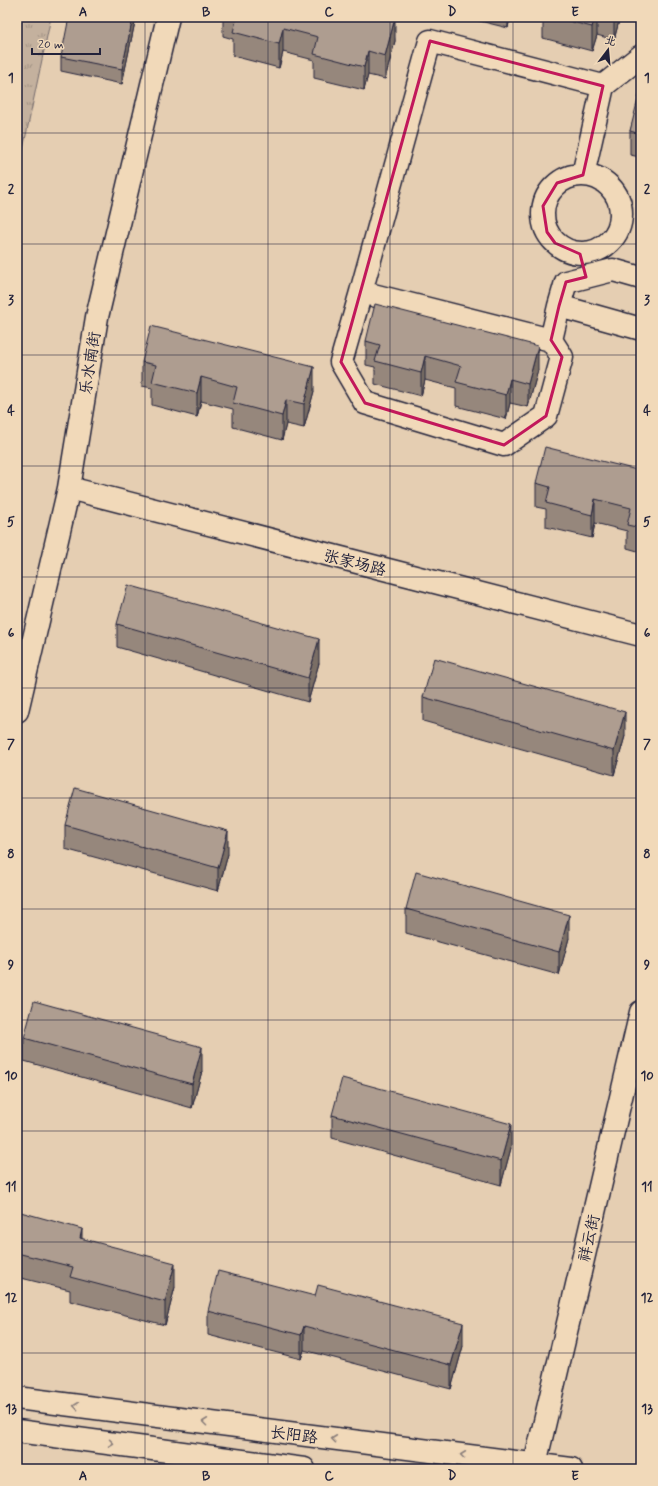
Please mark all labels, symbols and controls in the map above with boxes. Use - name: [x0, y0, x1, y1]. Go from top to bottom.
- text: A: [79, 4, 87, 21]
- text: B: [202, 4, 211, 21]
- text: C: [324, 4, 334, 21]
- text: D: [448, 4, 457, 21]
- text: E: [571, 4, 579, 21]
- scale bar: [32, 30, 100, 56]
- north arrow: [588, 30, 628, 70]
- text: 北: [603, 33, 618, 50]
- text: 20 m: [38, 37, 64, 53]
- text: 1: [8, 70, 14, 87]
- text: 1: [644, 70, 650, 87]
- text: 2: [8, 181, 15, 198]
- text: 2: [644, 181, 651, 198]
- text: 3: [8, 292, 14, 309]
- text: 3: [644, 292, 650, 309]
- street label: 乐水南街: [75, 330, 106, 396]
- text: 4: [7, 403, 15, 420]
- text: 4: [643, 403, 651, 420]
- text: 5: [7, 514, 15, 531]
- text: 5: [643, 514, 651, 531]
- street label: 张家场路: [321, 546, 388, 581]
- text: 6: [8, 625, 15, 642]
- text: 6: [644, 625, 651, 642]
- text: 7: [7, 736, 15, 753]
- text: 7: [643, 736, 651, 753]
- text: 8: [7, 846, 15, 863]
- text: 8: [643, 846, 651, 863]
- text: 9: [8, 957, 15, 974]
- text: 9: [644, 957, 651, 974]
- text: 10: [4, 1068, 18, 1085]
- text: 10: [640, 1068, 654, 1085]
- text: 11: [5, 1179, 17, 1196]
- text: 11: [641, 1179, 653, 1196]
- street label: 祥云街: [574, 1213, 605, 1264]
- text: 12: [5, 1290, 17, 1307]
- text: 12: [641, 1290, 653, 1307]
- text: 13: [5, 1401, 17, 1418]
- text: 13: [641, 1401, 653, 1418]
- one-way arrow: [73, 1402, 79, 1411]
- one-way arrow: [202, 1418, 208, 1427]
- street label: 长阳路: [269, 1422, 319, 1449]
- one-way arrow: [331, 1435, 337, 1444]
- one-way arrow: [108, 1439, 114, 1448]
- one-way arrow: [460, 1451, 466, 1460]
- text: A: [79, 1468, 87, 1485]
- text: B: [202, 1468, 211, 1485]
- text: C: [324, 1468, 334, 1485]
- text: D: [448, 1468, 457, 1485]
- text: E: [571, 1468, 579, 1485]

